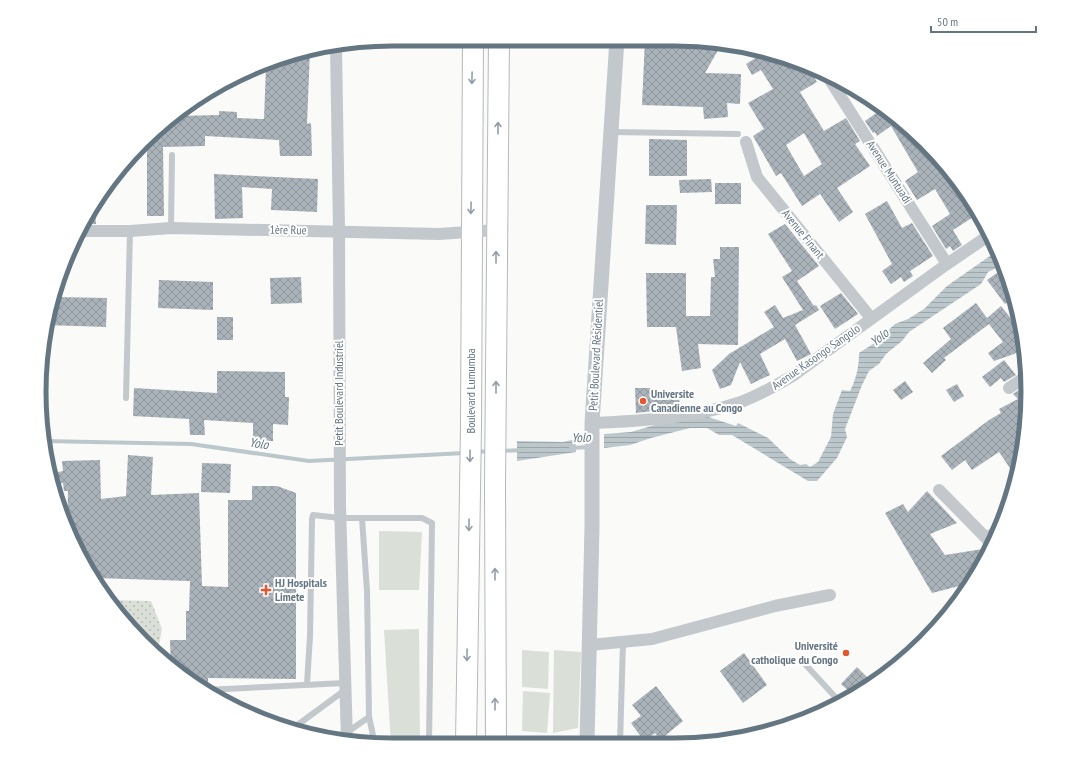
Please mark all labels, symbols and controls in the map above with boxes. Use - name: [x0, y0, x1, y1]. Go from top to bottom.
- scale bar: [931, 8, 1036, 34]
- text: 50 m: [937, 14, 958, 29]
- one-way arrow: [468, 71, 476, 84]
- one-way arrow: [494, 122, 502, 135]
- street label: Avenue Muntuadi: [863, 137, 915, 206]
- one-way arrow: [467, 201, 475, 214]
- street label: Avenue Finant: [779, 206, 828, 262]
- street label: 1ère Rue: [269, 222, 307, 237]
- one-way arrow: [492, 251, 500, 264]
- street label: Petit Boulevard Résidentiel: [585, 299, 606, 411]
- street label: Avenue Kasongo Sangolo: [769, 321, 863, 393]
- water label: Yolo: [866, 324, 893, 350]
- street label: Petit Boulevard Industriel: [331, 340, 346, 446]
- street label: Boulevard Lumumba: [463, 348, 478, 433]
- one-way arrow: [492, 381, 500, 394]
- place label: Universite Canadienne au Congo: [651, 386, 743, 415]
- marker: Universite Canadienne au Congo: [638, 396, 648, 406]
- water label: Yolo: [571, 428, 592, 446]
- water label: Yolo: [248, 434, 271, 453]
- one-way arrow: [466, 449, 474, 462]
- one-way arrow: [465, 518, 473, 531]
- one-way arrow: [491, 568, 499, 581]
- place label: HJ Hospitals Limete: [275, 575, 327, 604]
- marker: HJ Hospitals Limete: [260, 584, 272, 596]
- place label: Université catholique du Congo: [751, 638, 839, 667]
- one-way arrow: [463, 648, 471, 661]
- marker: Université catholique du Congo: [841, 648, 851, 658]
- one-way arrow: [491, 698, 499, 711]

